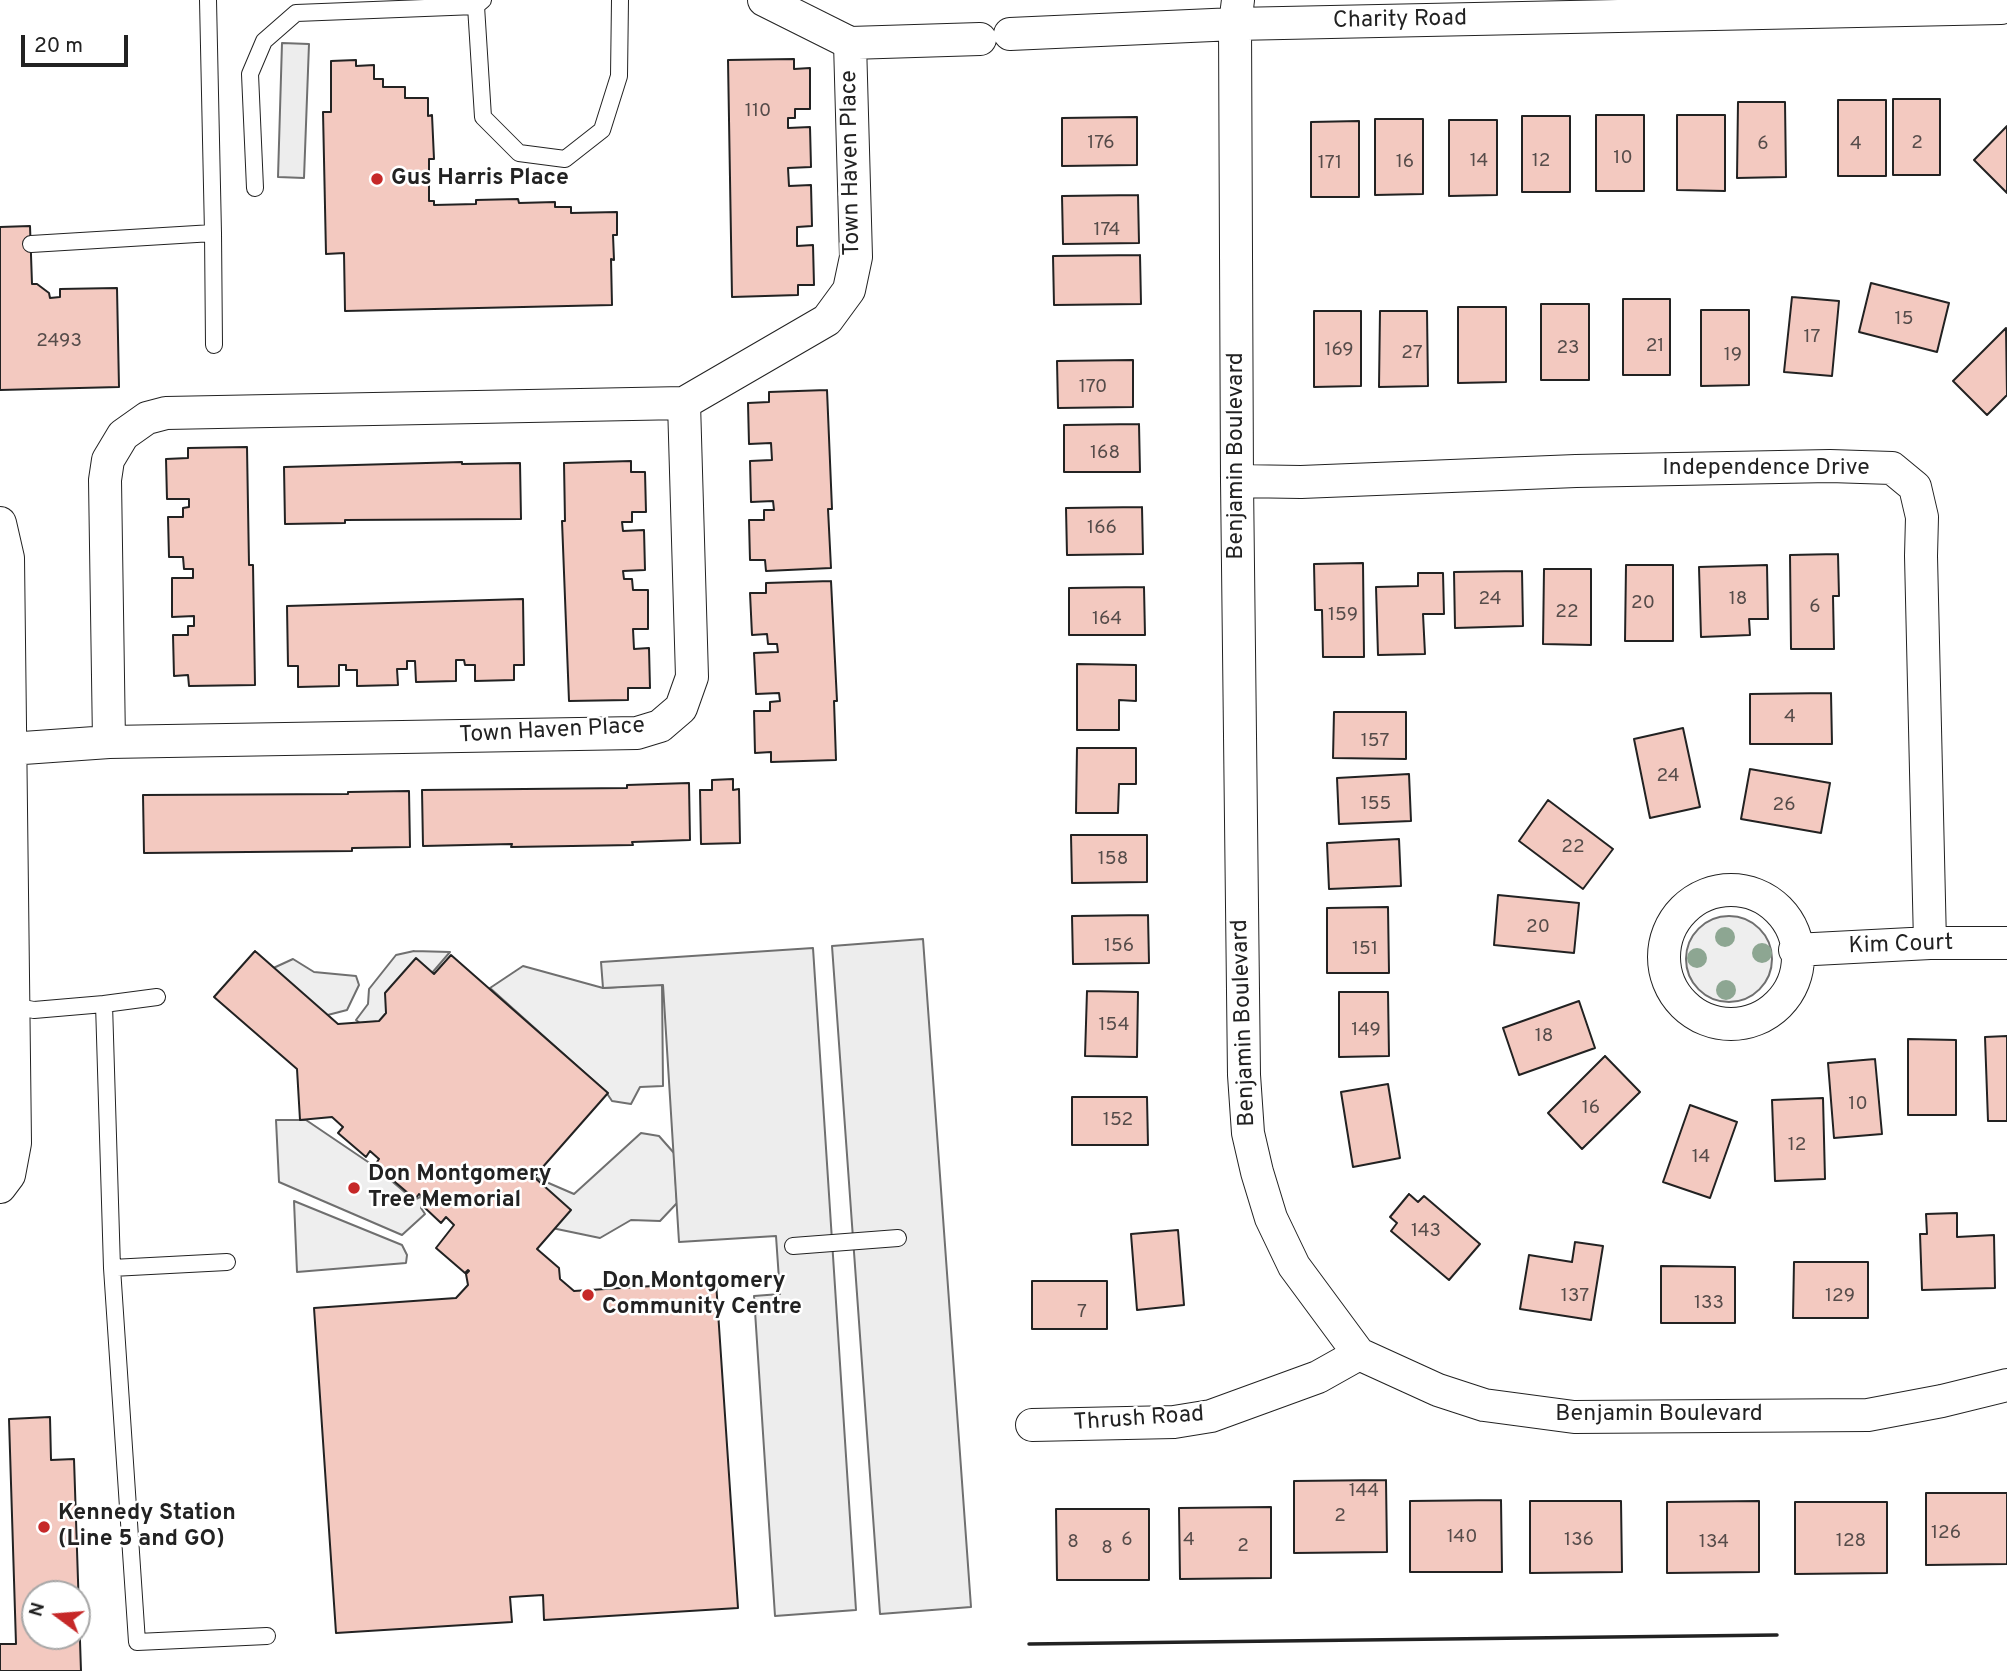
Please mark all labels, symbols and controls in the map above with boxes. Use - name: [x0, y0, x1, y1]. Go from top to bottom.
- street label: Charity Road: [1333, 6, 1467, 36]
- scale bar: [24, 21, 131, 65]
- text: 20 m: [34, 33, 83, 60]
- street label: Town Haven Place: [837, 70, 867, 256]
- house number: 110: [745, 101, 771, 123]
- house number: 176: [1087, 133, 1115, 155]
- house number: 2: [1911, 133, 1923, 155]
- house number: 6: [1757, 134, 1769, 156]
- house number: 4: [1850, 134, 1862, 156]
- house number: 10: [1613, 148, 1633, 170]
- house number: 14: [1470, 151, 1488, 173]
- house number: 12: [1532, 151, 1550, 173]
- house number: 16: [1396, 152, 1414, 174]
- house number: 171: [1318, 153, 1342, 175]
- place label: Gus Harris Place: [391, 165, 569, 193]
- marker: Gus Harris Place: [369, 171, 385, 187]
- house number: 174: [1094, 220, 1120, 242]
- house number: 15: [1895, 309, 1913, 331]
- house number: 17: [1804, 327, 1820, 349]
- house number: 2493: [36, 331, 82, 353]
- house number: 21: [1646, 336, 1664, 358]
- house number: 23: [1556, 338, 1580, 360]
- house number: 169: [1324, 340, 1354, 362]
- house number: 27: [1401, 343, 1423, 365]
- house number: 19: [1724, 345, 1742, 367]
- street label: Benjamin Boulevard: [1223, 352, 1251, 560]
- house number: 170: [1079, 377, 1107, 399]
- house number: 168: [1090, 443, 1120, 465]
- street label: Independence Drive: [1662, 455, 1870, 483]
- house number: 166: [1087, 518, 1117, 540]
- house number: 24: [1478, 589, 1502, 611]
- house number: 18: [1729, 589, 1747, 611]
- house number: 20: [1631, 593, 1655, 615]
- house number: 6: [1809, 597, 1821, 619]
- house number: 22: [1555, 602, 1579, 624]
- house number: 159: [1328, 605, 1358, 627]
- house number: 164: [1092, 609, 1122, 631]
- house number: 4: [1784, 707, 1796, 729]
- street label: Town Haven Place: [458, 713, 646, 751]
- house number: 157: [1361, 731, 1389, 753]
- house number: 24: [1656, 766, 1680, 788]
- house number: 155: [1361, 794, 1391, 816]
- house number: 26: [1773, 795, 1795, 817]
- house number: 22: [1561, 837, 1585, 859]
- house number: 158: [1098, 849, 1128, 871]
- house number: 20: [1526, 917, 1550, 939]
- street label: Benjamin Boulevard: [1228, 919, 1262, 1127]
- street label: Kim Court: [1848, 930, 1954, 962]
- house number: 156: [1104, 936, 1134, 958]
- house number: 151: [1352, 939, 1378, 961]
- house number: 154: [1098, 1015, 1130, 1037]
- house number: 149: [1351, 1020, 1381, 1042]
- house number: 18: [1535, 1026, 1553, 1048]
- house number: 10: [1848, 1094, 1868, 1116]
- house number: 16: [1582, 1098, 1600, 1120]
- house number: 152: [1103, 1110, 1133, 1132]
- house number: 12: [1788, 1135, 1806, 1157]
- house number: 14: [1692, 1147, 1710, 1169]
- place label: Don Montgomery Tree Memorial: [368, 1161, 552, 1215]
- marker: Don Montgomery Tree Memorial: [346, 1180, 362, 1196]
- house number: 143: [1411, 1221, 1441, 1243]
- place label: Don Montgomery Community Centre: [602, 1268, 802, 1322]
- house number: 137: [1561, 1286, 1589, 1308]
- house number: 129: [1825, 1286, 1855, 1308]
- marker: Don Montgomery Community Centre: [580, 1287, 596, 1303]
- house number: 133: [1694, 1293, 1724, 1315]
- house number: 7: [1077, 1302, 1087, 1324]
- street label: Benjamin Boulevard: [1555, 1401, 1763, 1429]
- street label: Thrush Road: [1073, 1402, 1205, 1438]
- house number: 144: [1349, 1481, 1379, 1503]
- place label: Kennedy Station (Line 5 and GO): [58, 1500, 236, 1554]
- house number: 2: [1334, 1506, 1346, 1528]
- marker: Kennedy Station (Line 5 and GO): [36, 1519, 52, 1535]
- house number: 126: [1931, 1523, 1961, 1545]
- house number: 140: [1447, 1527, 1477, 1549]
- house number: 6: [1121, 1530, 1133, 1552]
- house number: 4: [1183, 1530, 1195, 1552]
- house number: 136: [1564, 1530, 1594, 1552]
- house number: 128: [1836, 1531, 1866, 1553]
- house number: 8: [1067, 1532, 1079, 1554]
- house number: 134: [1699, 1532, 1729, 1554]
- house number: 2: [1237, 1536, 1249, 1558]
- house number: 8: [1101, 1538, 1113, 1560]
- north arrow: [21, 1580, 91, 1650]
- text: N: [24, 1600, 51, 1620]

